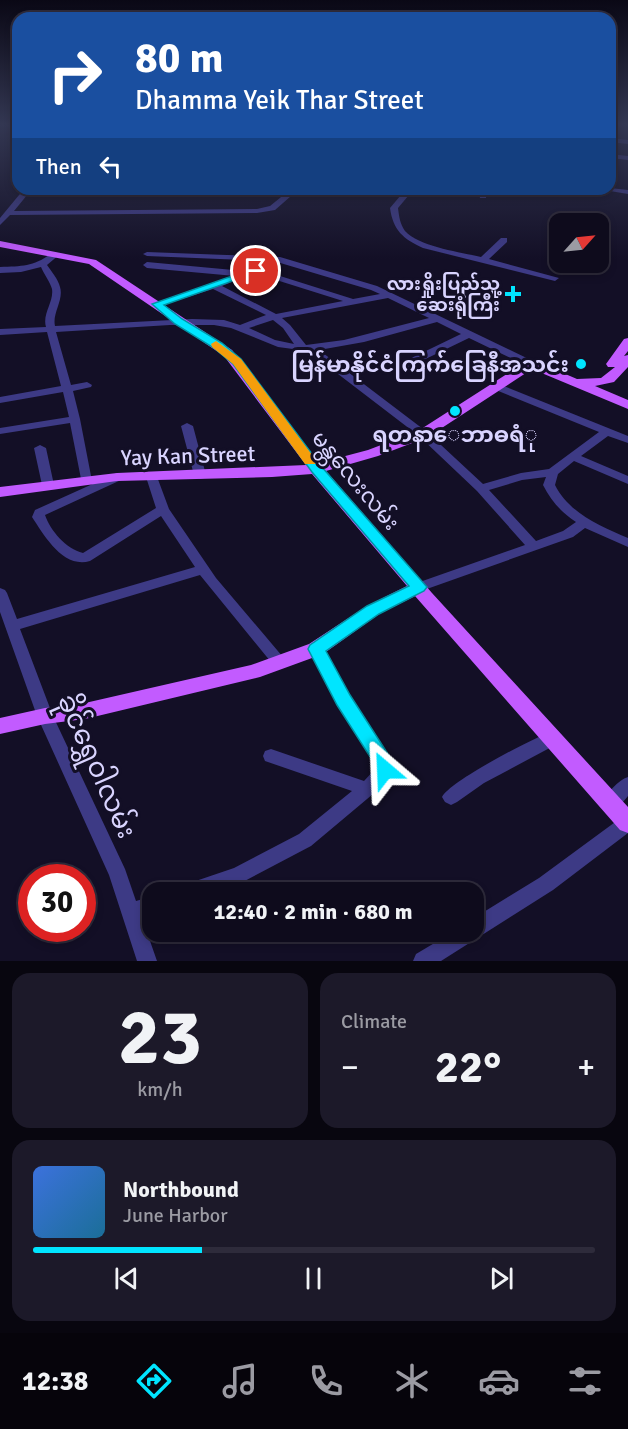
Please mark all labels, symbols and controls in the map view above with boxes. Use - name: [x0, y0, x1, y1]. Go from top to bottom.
- text: 80 m: [135, 33, 224, 84]
- icon: right: [36, 36, 114, 114]
- text: Dhamma Yeik Thar Street: [135, 84, 424, 117]
- icon: left: [94, 150, 127, 183]
- text: Then: [36, 153, 82, 180]
- north arrow: [549, 213, 609, 273]
- map controls: [549, 213, 609, 273]
- pin: [230, 245, 281, 296]
- icon: arrive: [239, 254, 272, 287]
- place label: လားရှိုးပြည်သူ့ ဆေးရုံကြီး: [387, 272, 503, 319]
- marker: လားရှိုးပြည်သူ့ ဆေးရုံကြီး: [504, 285, 522, 303]
- place label: မြန်မာနိုင်ငံကြက်ခြေနီအသင်း: [291, 349, 569, 382]
- marker: မြန်မာနိုင်ငံကြက်ခြေနီအသင်း: [574, 357, 588, 371]
- marker: ရတနာေဘာဓရံု: [448, 404, 462, 418]
- place label: ရတနာေဘာဓရံု: [372, 421, 538, 452]
- street label: မန္တလေးလမ်း: [303, 424, 407, 538]
- street label: Yay Kan Street: [120, 440, 256, 471]
- street label: ခိုင်ရွှေဝါလမ်း: [45, 688, 146, 846]
- position arrow: [353, 738, 417, 802]
- speed limit sign: 30: [18, 864, 96, 942]
- text: 12:40 · 2 min · 680 m: [213, 898, 413, 925]
- text: 23: [118, 990, 202, 1086]
- text: Climate: [341, 1009, 407, 1034]
- text: 22°: [435, 1040, 501, 1095]
- text: −: [341, 1047, 359, 1088]
- text: +: [577, 1047, 595, 1088]
- text: km/h: [137, 1077, 183, 1102]
- text: Northbound: [123, 1176, 239, 1203]
- text: June Harbor: [123, 1203, 228, 1228]
- icon: previous: [110, 1262, 143, 1295]
- icon: pause: [297, 1262, 330, 1295]
- icon: next: [485, 1262, 518, 1295]
- icon: directions: [133, 1360, 175, 1402]
- icon: music: [219, 1360, 261, 1402]
- icon: phone: [305, 1360, 347, 1402]
- icon: climate: [391, 1360, 433, 1402]
- icon: car: [478, 1360, 520, 1402]
- icon: filters: [564, 1360, 606, 1402]
- text: 12:38: [22, 1365, 88, 1398]

